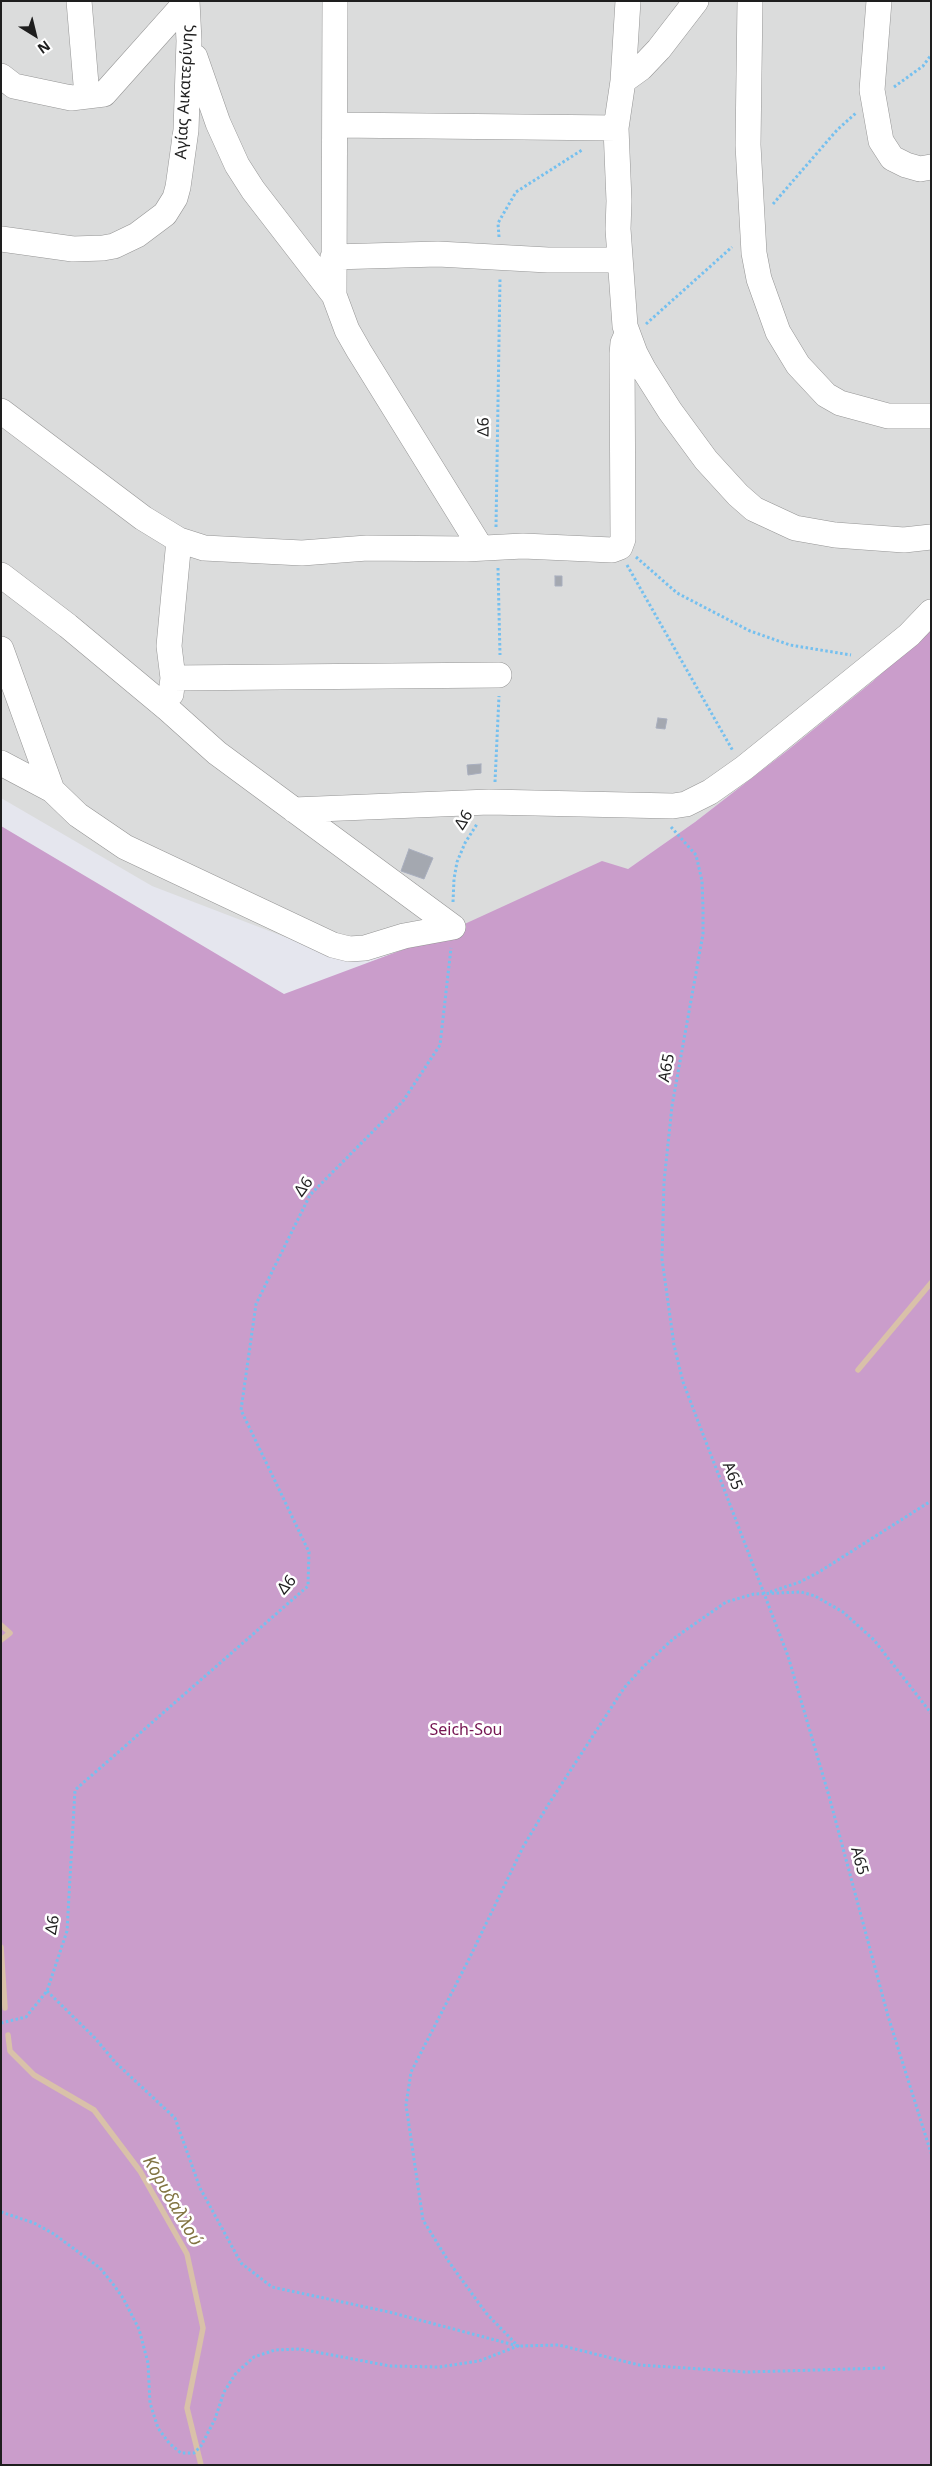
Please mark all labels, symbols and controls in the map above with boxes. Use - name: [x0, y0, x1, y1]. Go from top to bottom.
- north arrow: [10, 10, 60, 60]
- street label: Αγίας Αικατερίνης: [172, 24, 198, 160]
- text: N: [34, 37, 54, 59]
- street label: Δ6: [474, 417, 494, 437]
- street label: Δ6: [451, 807, 477, 833]
- street label: Α65: [655, 1052, 679, 1084]
- street label: Δ6: [291, 1173, 317, 1201]
- street label: Α65: [718, 1459, 746, 1493]
- street label: Δ6: [273, 1571, 301, 1599]
- park label: Seich-Sou: [429, 1720, 503, 1740]
- street label: Α65: [846, 1845, 872, 1877]
- street label: Δ6: [42, 1914, 64, 1936]
- water label: Κορυδαλλού: [138, 2152, 206, 2250]

